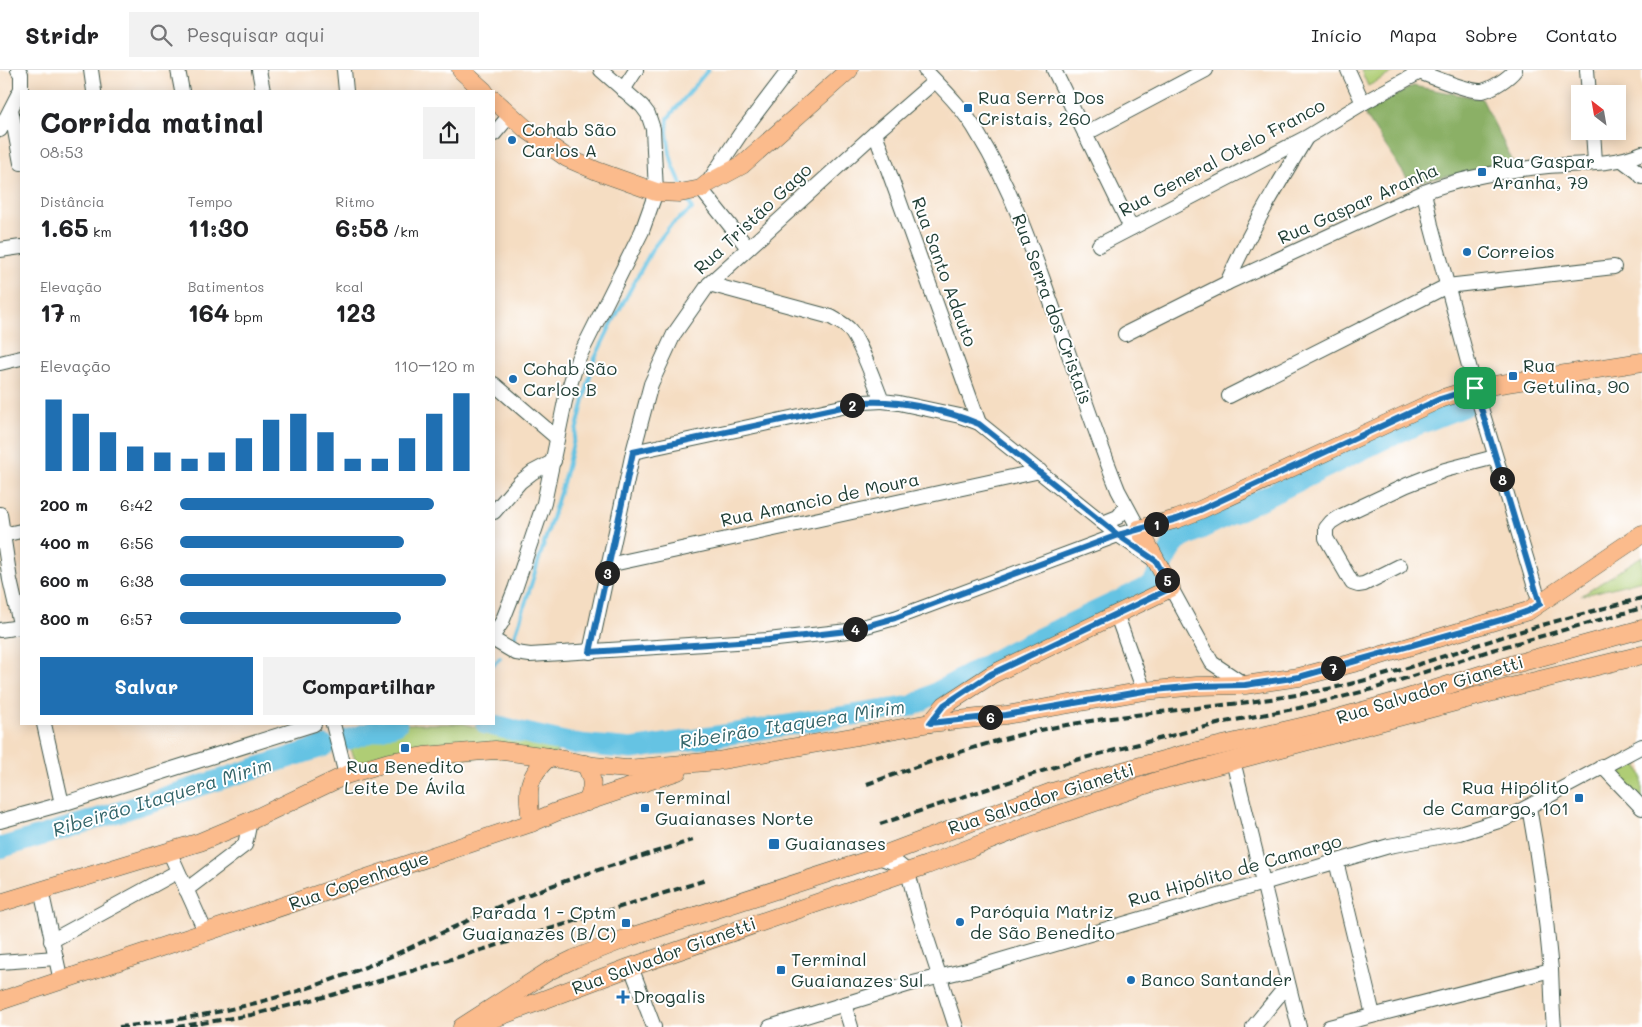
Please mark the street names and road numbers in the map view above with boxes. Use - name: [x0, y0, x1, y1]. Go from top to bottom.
- street label: Rua General Otelo Franco: [1114, 92, 1329, 222]
- street label: Rua Tristão Gago: [688, 157, 817, 279]
- street label: Rua Gaspar Aranha: [1274, 157, 1441, 249]
- street label: Rua Santo Adauto: [907, 194, 983, 350]
- street label: Rua Serra dos Cristais: [1007, 210, 1099, 407]
- street label: Rua Amancio de Moura: [718, 466, 921, 532]
- street label: Rua Salvador Gianetti: [1333, 649, 1526, 729]
- street label: Rua Salvador Gianetti: [945, 757, 1137, 839]
- street label: Rua Hipólito de Camargo: [1125, 828, 1345, 912]
- street label: Rua Copenhague: [285, 845, 432, 915]
- street label: Rua Salvador Gianetti: [568, 911, 759, 1000]

